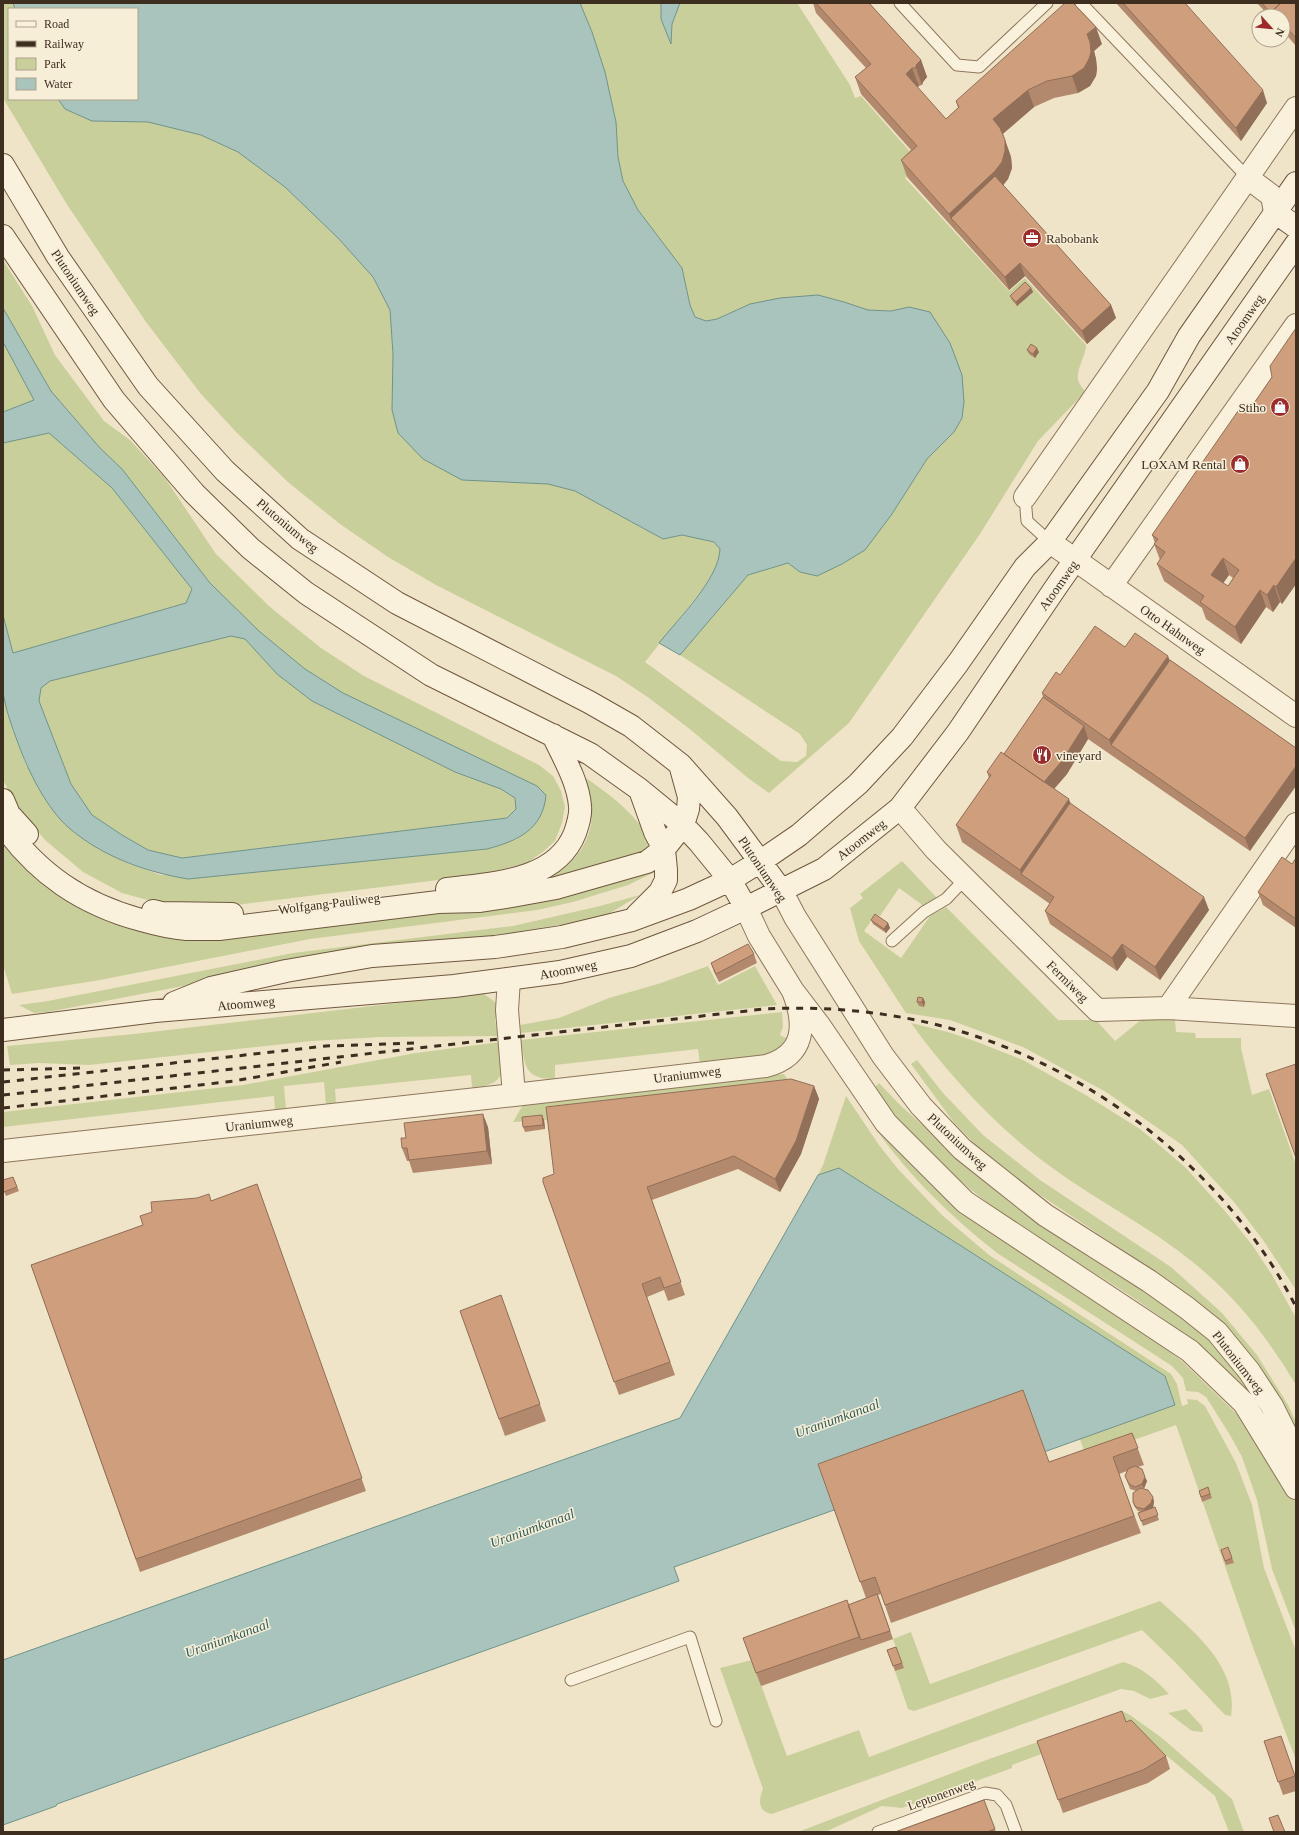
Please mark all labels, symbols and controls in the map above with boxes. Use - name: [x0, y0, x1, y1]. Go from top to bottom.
- legend: [8, 8, 138, 100]
- north arrow: [1251, 8, 1291, 48]
- text: Road: [44, 17, 69, 31]
- text: N: [1273, 26, 1287, 39]
- text: Railway: [44, 37, 84, 51]
- text: Park: [44, 57, 66, 71]
- text: Water: [44, 77, 72, 91]
- office icon: Rabobank: [1021, 227, 1043, 249]
- place label: Rabobank: [1046, 231, 1099, 246]
- street label: Plutoniumweg: [48, 247, 103, 318]
- street label: Atoomweg: [1222, 291, 1267, 347]
- shop icon: Stiho: [1269, 396, 1291, 418]
- place label: Stiho: [1239, 400, 1266, 415]
- shop icon: LOXAM Rental: [1229, 453, 1251, 475]
- place label: LOXAM Rental: [1141, 457, 1226, 472]
- street label: Plutoniumweg: [254, 495, 322, 556]
- street label: Atoomweg: [1036, 557, 1081, 613]
- street label: Otto Hahnweg: [1137, 601, 1209, 658]
- restaurant icon: vineyard: [1031, 744, 1053, 766]
- place label: vineyard: [1056, 748, 1102, 763]
- street label: Atoomweg: [834, 815, 889, 863]
- street label: Plutoniumweg: [735, 834, 790, 905]
- street label: Wolfgang Pauliweg: [277, 890, 381, 917]
- street label: Atoomweg: [538, 957, 598, 982]
- street label: Fermiweg: [1044, 957, 1092, 1006]
- street label: Atoomweg: [217, 993, 276, 1013]
- street label: Uraniumweg: [652, 1063, 722, 1086]
- street label: Plutoniumweg: [925, 1110, 991, 1173]
- street label: Uraniumweg: [225, 1112, 294, 1135]
- street label: Plutoniumweg: [1209, 1328, 1268, 1397]
- water label: Uraniumkanaal: [793, 1396, 881, 1441]
- water label: Uraniumkanaal: [488, 1506, 576, 1551]
- water label: Uraniumkanaal: [183, 1616, 271, 1661]
- street label: Leptonenweg: [905, 1775, 977, 1814]

